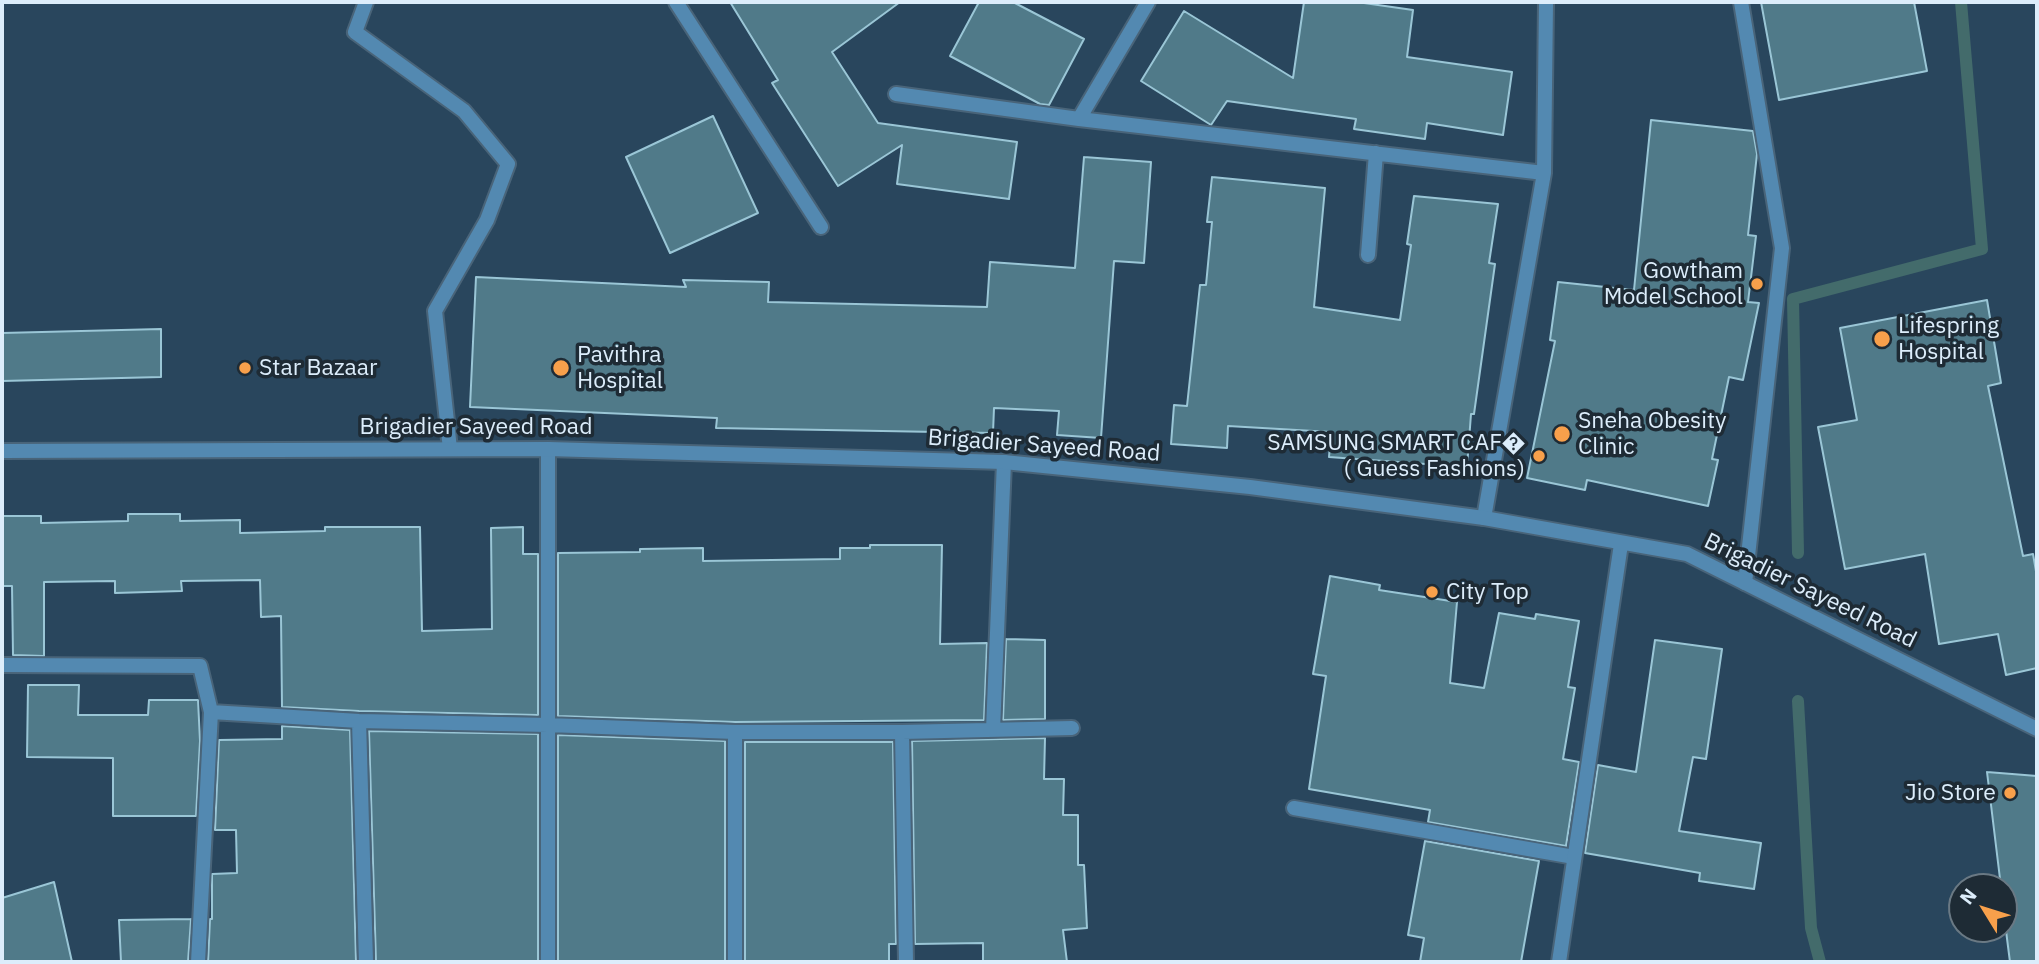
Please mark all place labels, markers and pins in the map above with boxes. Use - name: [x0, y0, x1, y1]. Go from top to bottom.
- place label: Gowtham Model School: [1604, 257, 1743, 311]
- marker: Gowtham Model School: [1749, 276, 1765, 292]
- place label: Lifespring Hospital: [1898, 312, 1999, 366]
- marker: Lifespring Hospital: [1872, 329, 1892, 349]
- place label: Pavithra Hospital: [577, 341, 663, 395]
- place label: Star Bazaar: [259, 354, 378, 382]
- marker: Pavithra Hospital: [551, 358, 571, 378]
- marker: Star Bazaar: [237, 360, 253, 376]
- place label: Sneha Obesity Clinic: [1578, 407, 1727, 461]
- marker: Sneha Obesity Clinic: [1552, 424, 1572, 444]
- place label: SAMSUNG SMART CAF� ( Guess Fashions): [1267, 429, 1525, 483]
- marker: SAMSUNG SMART CAF� ( Guess Fashions): [1531, 448, 1547, 464]
- place label: City Top: [1446, 578, 1529, 606]
- marker: City Top: [1424, 584, 1440, 600]
- place label: Jio Store: [1905, 779, 1996, 807]
- marker: Jio Store: [2002, 785, 2018, 801]

